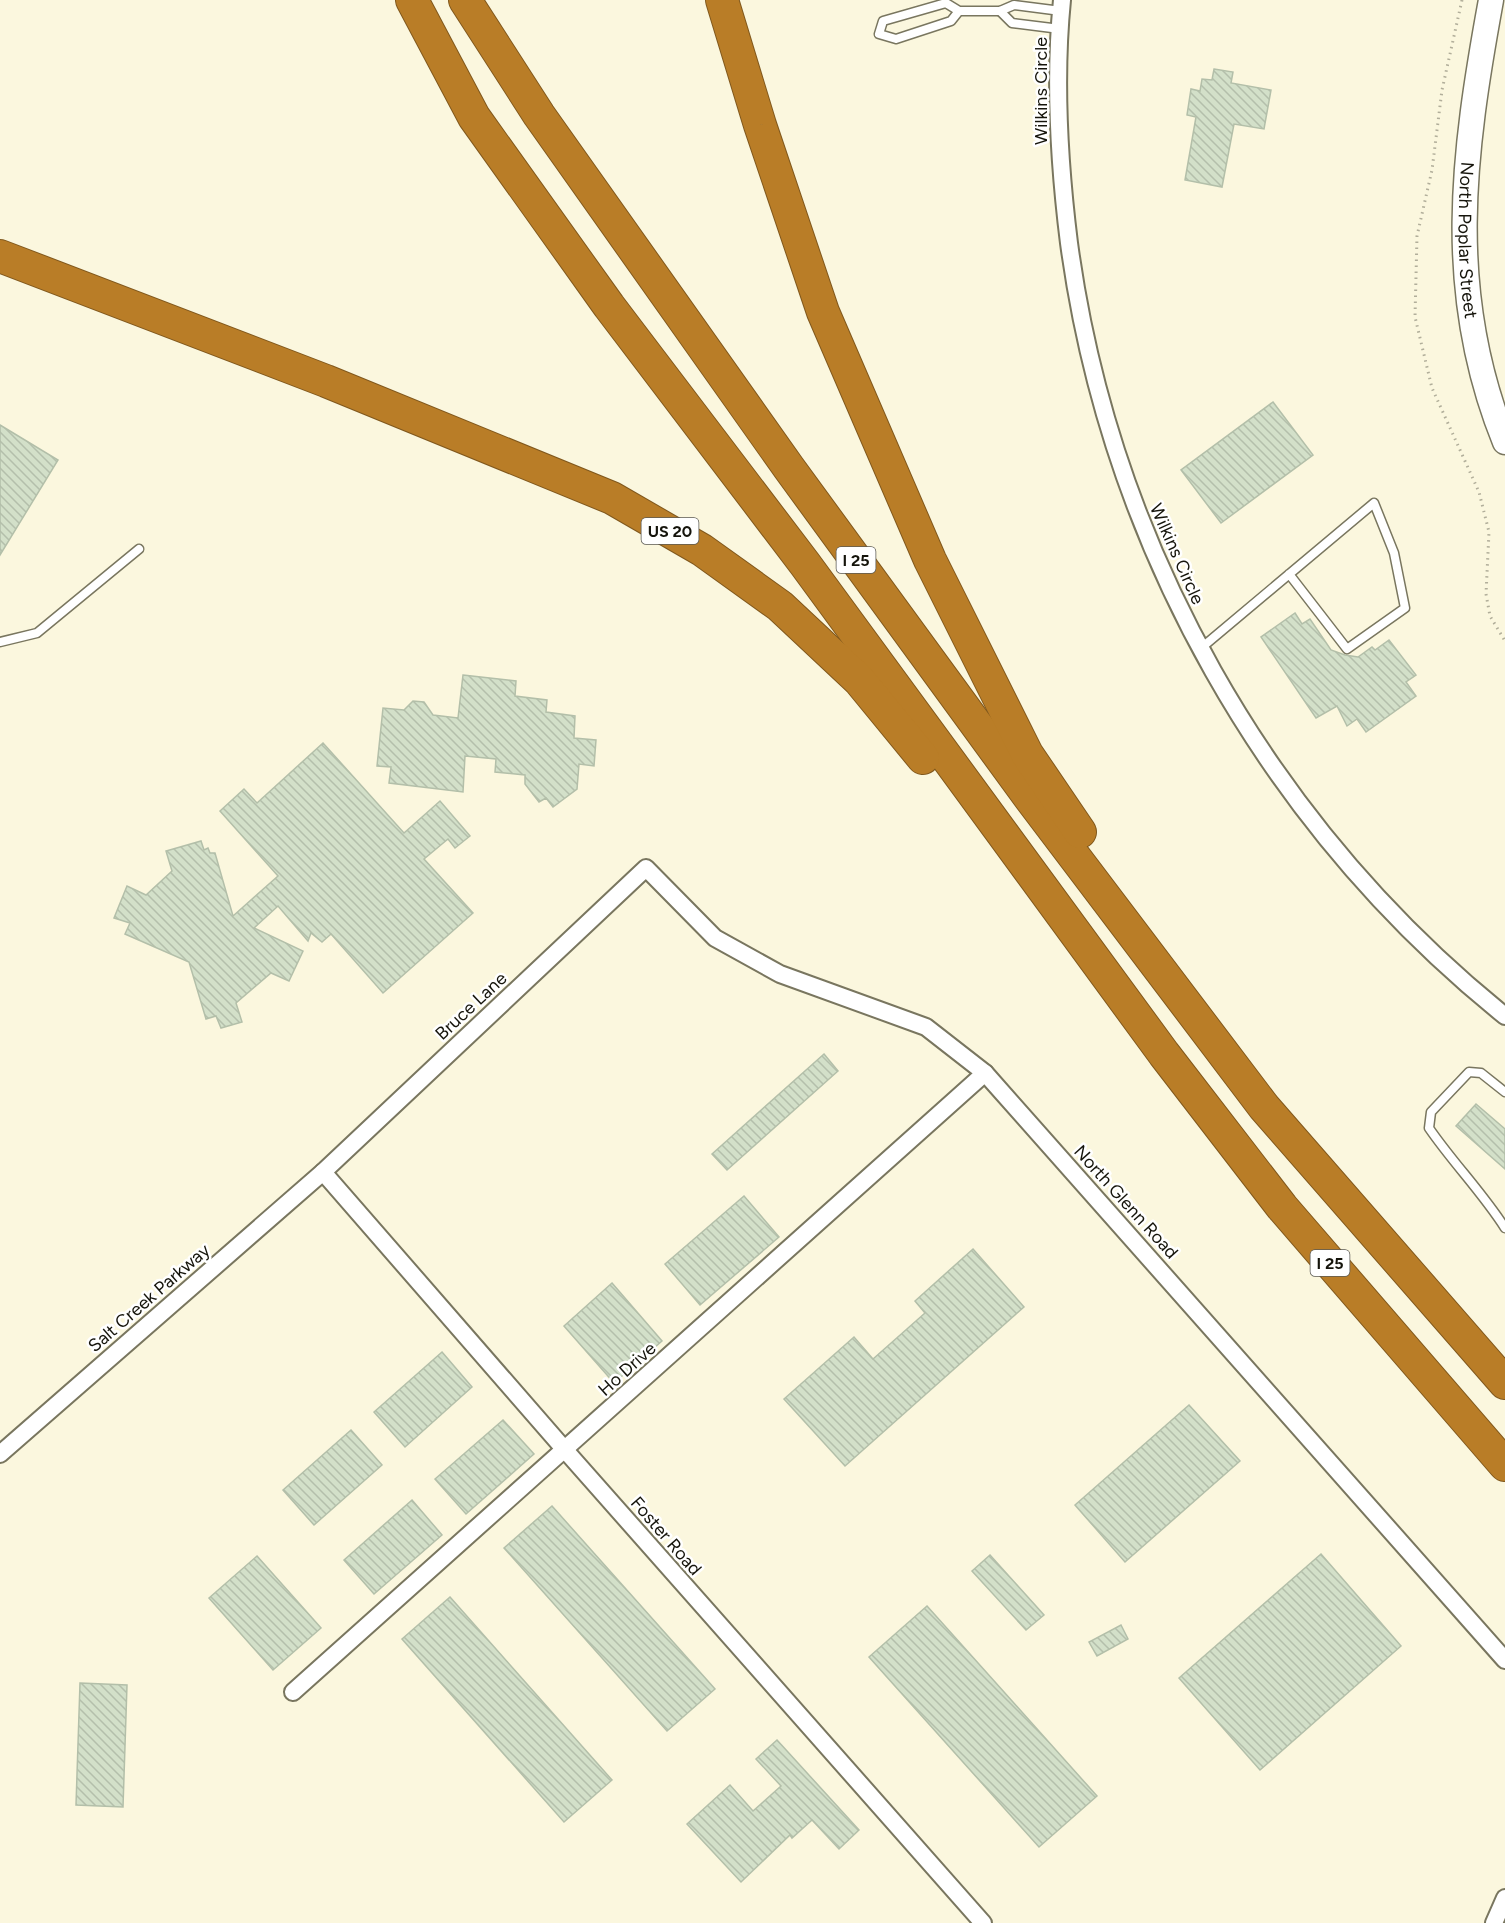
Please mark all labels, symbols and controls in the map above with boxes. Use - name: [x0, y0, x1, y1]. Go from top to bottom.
- street label: Wilkins Circle: [1030, 37, 1052, 145]
- street label: North Poplar Street: [1454, 161, 1482, 320]
- street label: Wilkins Circle: [1145, 500, 1209, 608]
- road number: US 20: [642, 518, 698, 544]
- road number: I 25: [836, 547, 876, 573]
- street label: Bruce Lane: [431, 967, 511, 1045]
- street label: North Glenn Road: [1069, 1141, 1183, 1263]
- street label: Salt Creek Parkway: [84, 1239, 215, 1357]
- road number: I 25: [1310, 1250, 1350, 1276]
- street label: Ho Drive: [594, 1337, 661, 1401]
- street label: Foster Road: [626, 1492, 706, 1580]

